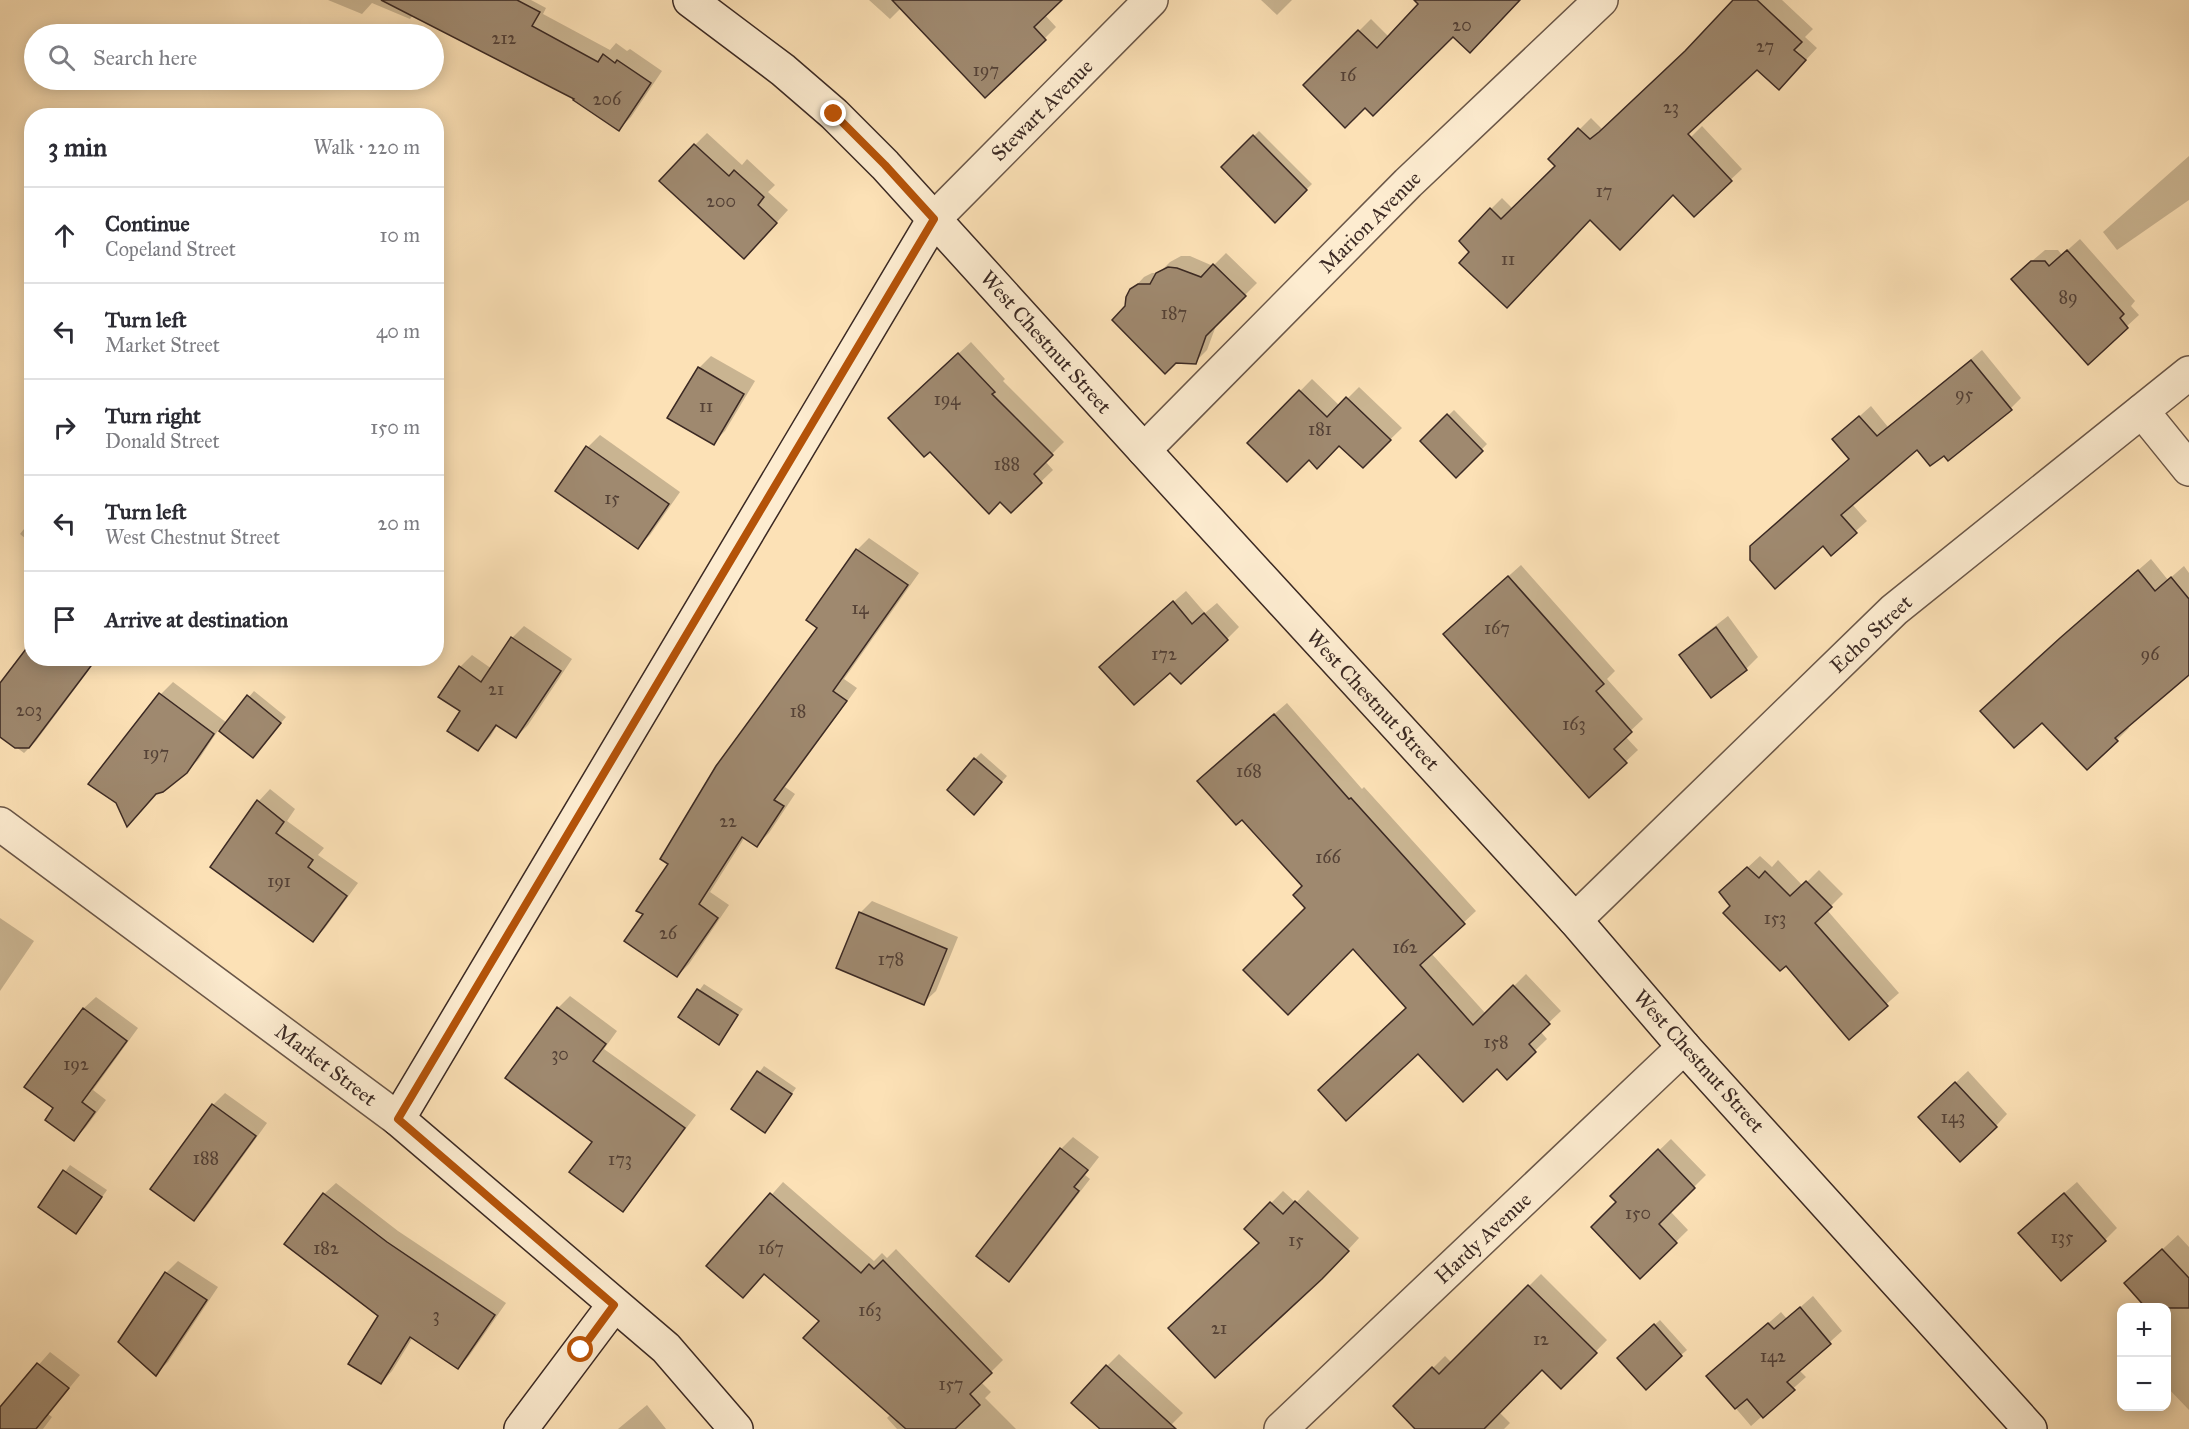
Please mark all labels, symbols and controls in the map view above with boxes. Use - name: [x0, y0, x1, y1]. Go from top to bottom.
- house number: 20: [1452, 14, 1472, 36]
- search box: [24, 24, 444, 90]
- house number: 212: [492, 27, 517, 49]
- house number: 27: [1756, 35, 1774, 57]
- icon: search: [45, 41, 78, 74]
- text: Search here: [93, 44, 197, 71]
- street label: Stewart Avenue: [986, 53, 1099, 166]
- house number: 197: [973, 59, 999, 81]
- house number: 16: [1340, 64, 1357, 86]
- house number: 206: [593, 88, 622, 110]
- house number: 23: [1663, 96, 1679, 118]
- route end: [820, 100, 846, 126]
- text: 3 min: [48, 131, 107, 163]
- text: Walk · 220 m: [313, 135, 420, 159]
- street label: Marion Avenue: [1314, 165, 1427, 278]
- house number: 17: [1596, 180, 1612, 202]
- house number: 200: [706, 190, 736, 212]
- text: Continue: [105, 210, 190, 237]
- icon: ahead: [48, 219, 81, 252]
- text: 10 m: [379, 223, 420, 247]
- text: Copeland Street: [105, 237, 236, 261]
- house number: 11: [1501, 248, 1515, 270]
- street label: West Chestnut Street: [975, 265, 1118, 419]
- house number: 89: [2058, 286, 2078, 308]
- house number: 187: [1161, 302, 1187, 324]
- text: Turn left: [105, 306, 187, 333]
- icon: left: [48, 315, 81, 348]
- text: 40 m: [376, 319, 420, 343]
- text: Market Street: [105, 333, 220, 357]
- house number: 95: [1955, 383, 1974, 405]
- house number: 194: [934, 388, 961, 410]
- house number: 11: [699, 395, 713, 417]
- text: Turn right: [105, 402, 201, 429]
- icon: right: [48, 411, 81, 444]
- text: 150 m: [370, 415, 420, 439]
- house number: 181: [1308, 418, 1332, 440]
- text: Donald Street: [105, 429, 220, 453]
- house number: 188: [994, 453, 1020, 475]
- house number: 15: [604, 487, 620, 509]
- text: Turn left: [105, 498, 187, 525]
- icon: left: [48, 507, 81, 540]
- text: 20 m: [377, 511, 420, 535]
- text: West Chestnut Street: [105, 525, 280, 549]
- street label: Echo Street: [1824, 589, 1918, 679]
- house number: 14: [851, 597, 870, 619]
- icon: arrive: [48, 603, 81, 636]
- text: Arrive at destination: [105, 606, 288, 633]
- house number: 167: [1484, 617, 1510, 639]
- street label: West Chestnut Street: [1301, 624, 1446, 776]
- house number: 172: [1151, 643, 1177, 665]
- house number: 96: [2141, 643, 2160, 665]
- house number: 21: [488, 678, 504, 700]
- house number: 203: [16, 699, 42, 721]
- house number: 18: [790, 700, 806, 722]
- house number: 163: [1562, 713, 1586, 735]
- house number: 197: [143, 742, 169, 764]
- house number: 168: [1236, 760, 1262, 782]
- house number: 22: [719, 810, 737, 832]
- house number: 166: [1315, 846, 1342, 868]
- house number: 191: [267, 870, 291, 892]
- house number: 153: [1764, 907, 1786, 929]
- house number: 26: [659, 922, 678, 944]
- house number: 162: [1392, 936, 1418, 958]
- house number: 178: [878, 948, 904, 970]
- street label: West Chestnut Street: [1628, 984, 1771, 1138]
- street label: Market Street: [270, 1018, 382, 1112]
- house number: 158: [1484, 1031, 1508, 1053]
- house number: 30: [551, 1043, 569, 1065]
- house number: 192: [63, 1053, 89, 1075]
- house number: 143: [1941, 1106, 1965, 1128]
- house number: 188: [193, 1147, 219, 1169]
- house number: 173: [608, 1148, 632, 1170]
- street label: Hardy Avenue: [1429, 1187, 1537, 1289]
- house number: 150: [1625, 1202, 1651, 1224]
- house number: 135: [2051, 1226, 2074, 1248]
- house number: 15: [1288, 1229, 1304, 1251]
- house number: 182: [313, 1237, 339, 1259]
- house number: 167: [758, 1237, 784, 1259]
- house number: 163: [858, 1299, 882, 1321]
- map controls: [2117, 1303, 2171, 1411]
- button: +: [2117, 1303, 2171, 1357]
- house number: 3: [432, 1304, 440, 1326]
- house number: 21: [1211, 1317, 1227, 1339]
- house number: 12: [1533, 1328, 1549, 1350]
- route start: [567, 1336, 593, 1362]
- house number: 142: [1760, 1345, 1786, 1367]
- button: −: [2117, 1357, 2171, 1411]
- house number: 157: [939, 1373, 963, 1395]

